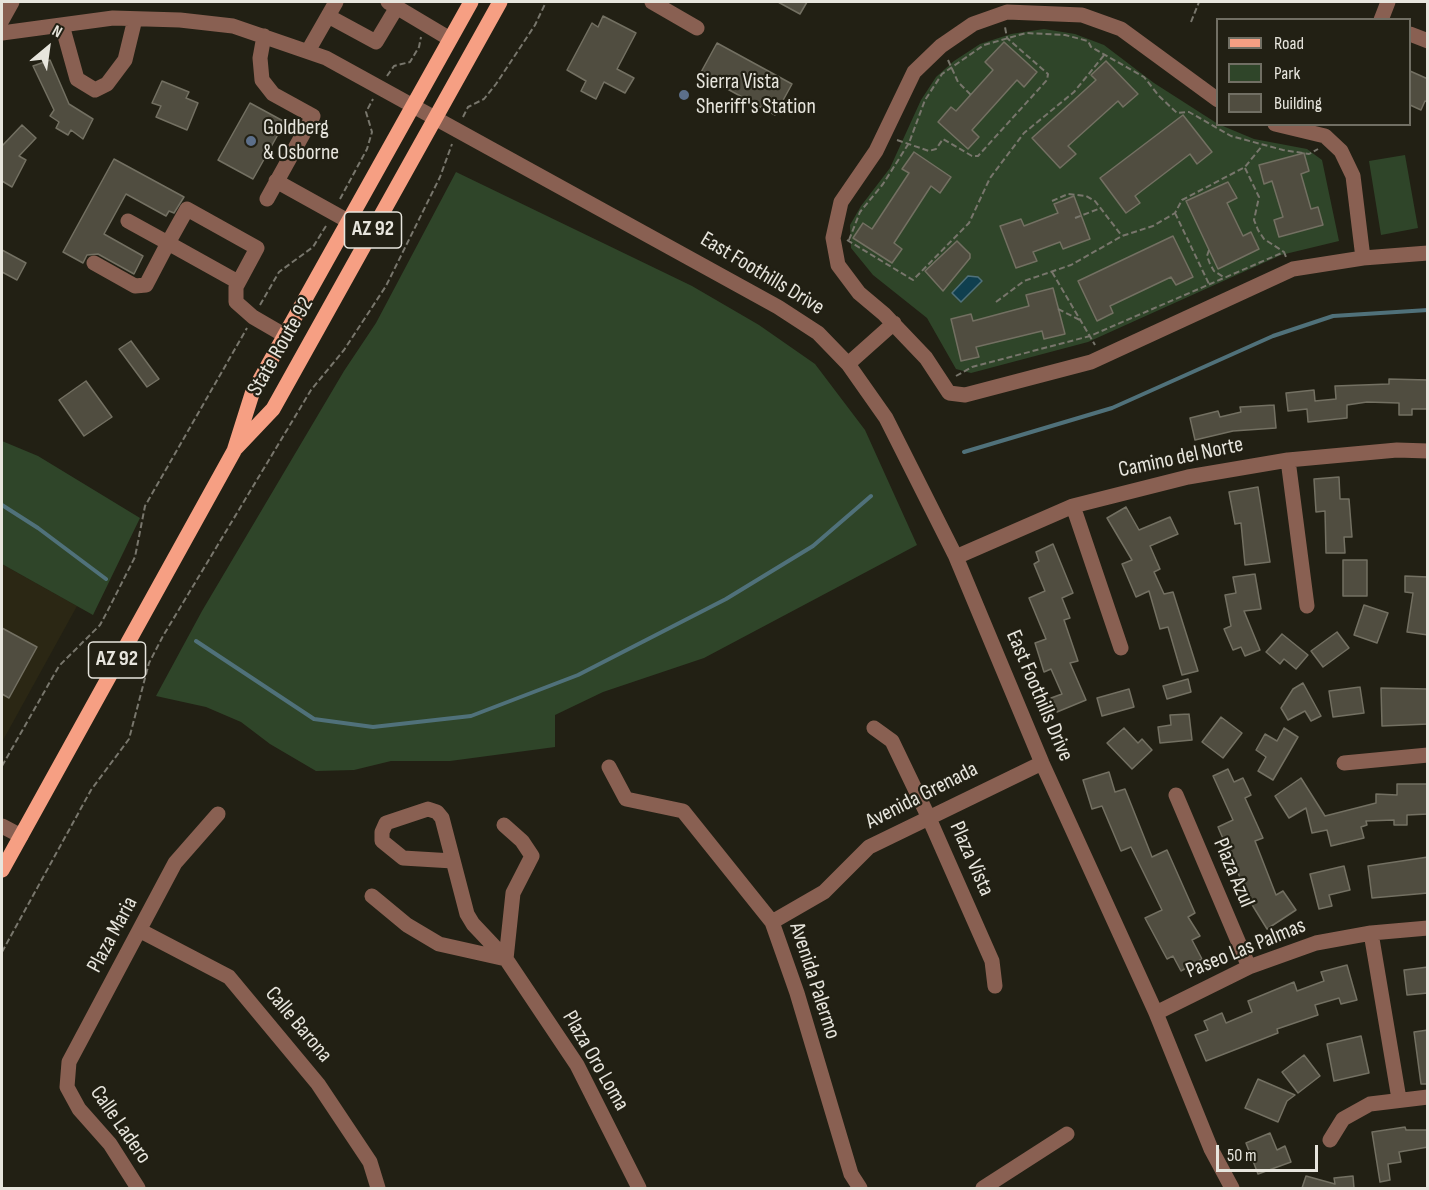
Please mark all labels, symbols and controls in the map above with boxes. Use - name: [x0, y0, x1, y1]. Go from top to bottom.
- north arrow: [18, 18, 78, 78]
- legend: [1216, 18, 1411, 126]
- text: N: [49, 21, 65, 42]
- text: Road: [1274, 33, 1304, 54]
- text: Park: [1274, 63, 1300, 84]
- place label: Sierra Vista Sheriff's Station: [696, 69, 816, 120]
- marker: Sierra Vista Sheriff's Station: [677, 88, 691, 102]
- text: Building: [1274, 93, 1322, 114]
- place label: Goldberg & Osborne: [263, 115, 339, 166]
- marker: Goldberg & Osborne: [244, 134, 258, 148]
- road number: AZ 92: [344, 212, 401, 248]
- street label: East Foothills Drive: [695, 227, 829, 321]
- street label: State Route 92: [242, 293, 320, 401]
- street label: Camino del Norte: [1116, 432, 1246, 484]
- street label: East Foothills Drive: [1000, 626, 1078, 766]
- road number: AZ 92: [88, 642, 146, 678]
- street label: Avenida Grenada: [862, 756, 982, 836]
- street label: Plaza Vista: [943, 818, 999, 900]
- street label: Plaza Azul: [1207, 834, 1259, 912]
- street label: Plaza Maria: [82, 893, 144, 977]
- street label: Paseo Las Palmas: [1182, 913, 1310, 985]
- street label: Avenida Palermo: [783, 919, 845, 1043]
- street label: Calle Barona: [259, 982, 337, 1068]
- street label: Plaza Oro Loma: [556, 1006, 634, 1116]
- street label: Calle Ladero: [84, 1081, 156, 1169]
- scale bar: [1219, 1133, 1321, 1171]
- text: 50 m: [1227, 1145, 1257, 1166]

